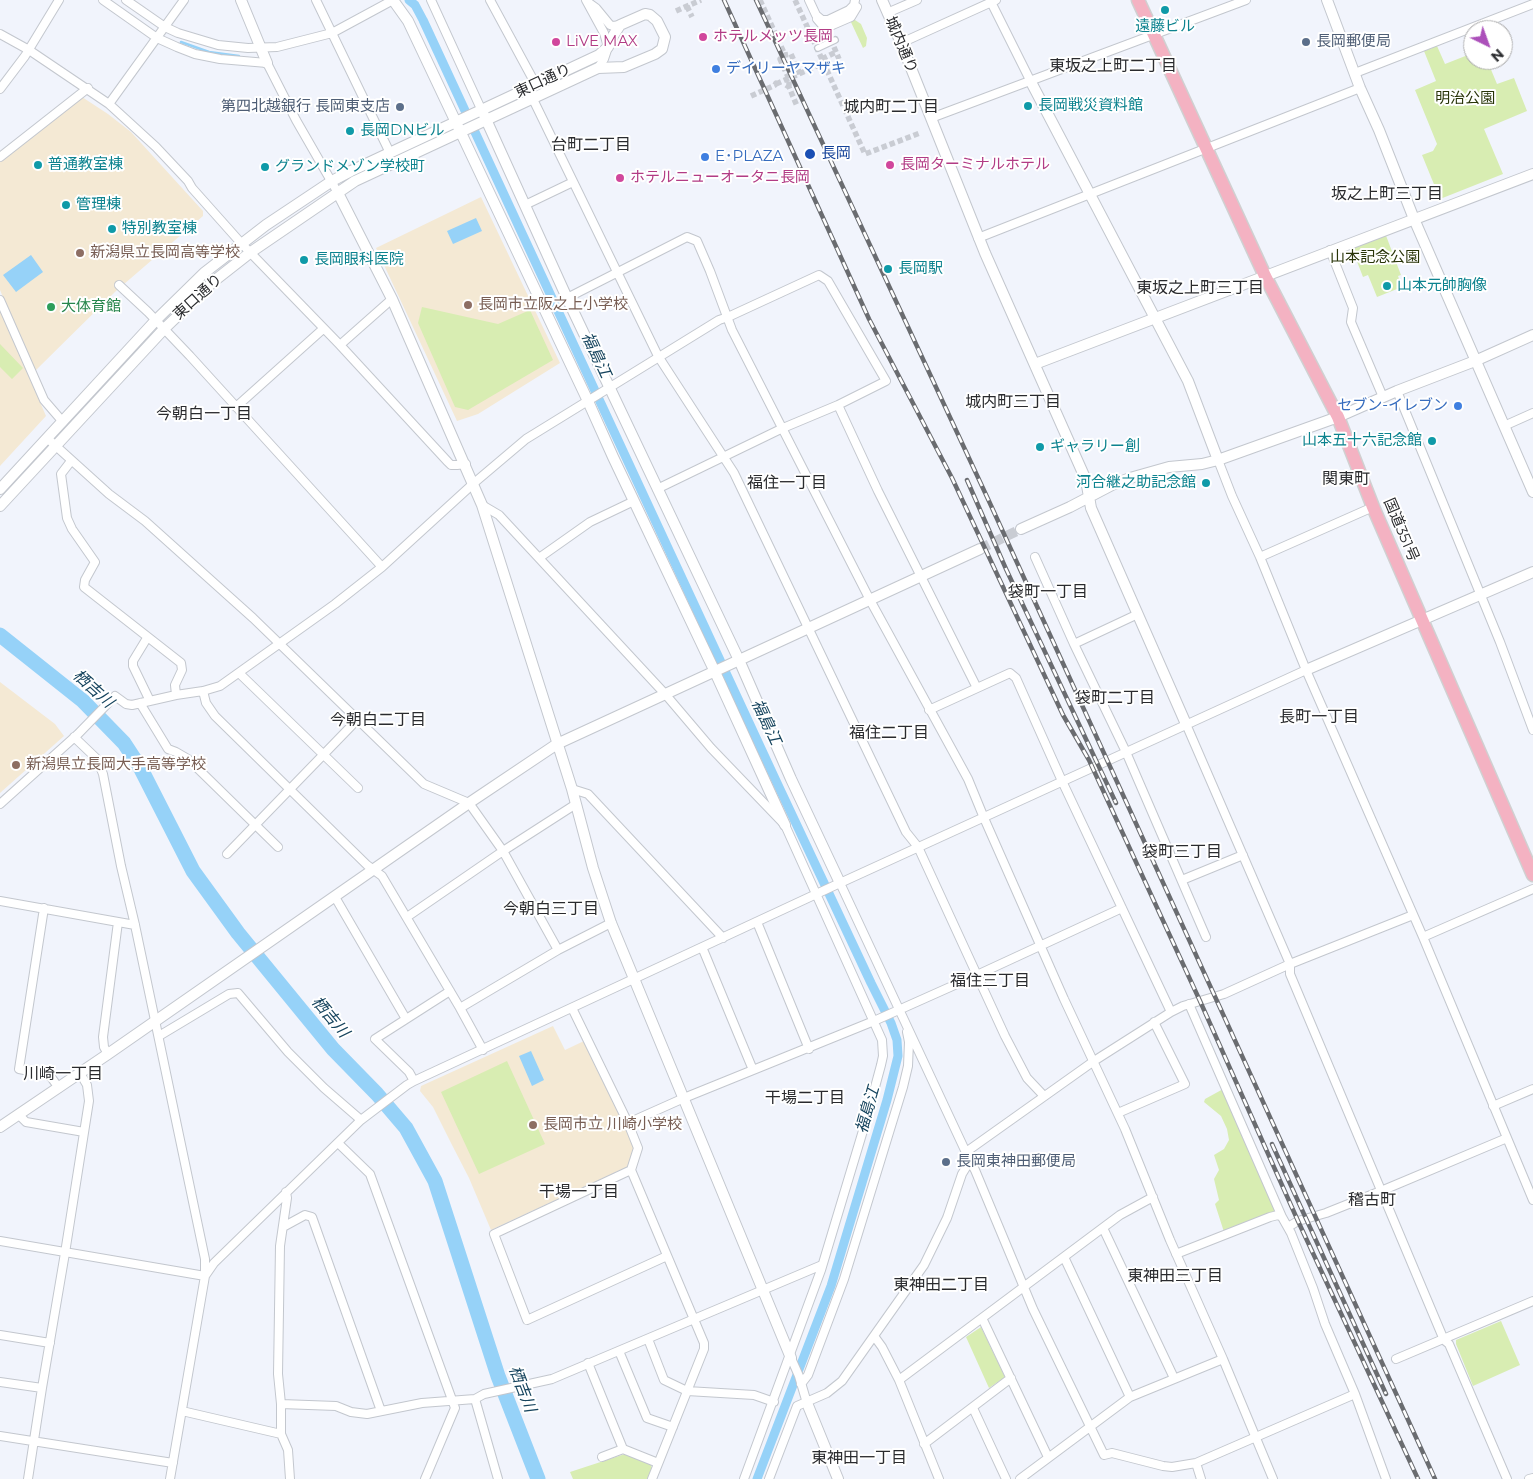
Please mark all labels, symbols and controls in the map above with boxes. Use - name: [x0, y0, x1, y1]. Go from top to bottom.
- marker: 遠藤ビル: [1159, 4, 1171, 16]
- street label: 城内通り: [881, 14, 921, 76]
- place label: 遠藤ビル: [1135, 18, 1195, 36]
- north arrow: [1463, 20, 1513, 70]
- place label: ホテルメッツ長岡: [713, 28, 833, 46]
- marker: ホテルメッツ長岡: [697, 31, 709, 43]
- place label: LiVE MAX: [566, 33, 638, 51]
- place label: 長岡郵便局: [1316, 33, 1391, 51]
- marker: LiVE MAX: [550, 36, 562, 48]
- marker: 長岡郵便局: [1300, 36, 1312, 48]
- text: N: [1487, 45, 1508, 66]
- district label: 東坂之上町二丁目: [1049, 56, 1177, 76]
- street label: 東口通り: [512, 60, 574, 102]
- place label: デイリーヤマザキ: [726, 60, 846, 78]
- marker: デイリーヤマザキ: [710, 63, 722, 75]
- park label: 明治公園: [1435, 90, 1495, 108]
- district label: 城内町二丁目: [843, 97, 939, 117]
- place label: 長岡戦災資料館: [1038, 97, 1143, 115]
- place label: 第四北越銀行 長岡東支店: [221, 98, 390, 116]
- marker: 長岡戦災資料館: [1022, 100, 1034, 112]
- marker: 第四北越銀行 長岡東支店: [394, 101, 406, 113]
- place label: 長岡DNビル: [360, 122, 445, 140]
- marker: 長岡DNビル: [344, 125, 356, 137]
- district label: 台町二丁目: [551, 135, 631, 155]
- place label: 長岡: [821, 145, 851, 163]
- marker: 長岡: [803, 147, 817, 161]
- place label: E･PLAZA: [715, 148, 783, 166]
- marker: E･PLAZA: [699, 151, 711, 163]
- place label: 普通教室棟: [48, 156, 123, 174]
- place label: 長岡ターミナルホテル: [900, 156, 1050, 174]
- place label: グランドメゾン学校町: [275, 158, 425, 176]
- marker: 普通教室棟: [32, 159, 44, 171]
- marker: 長岡ターミナルホテル: [884, 159, 896, 171]
- marker: グランドメゾン学校町: [259, 161, 271, 173]
- place label: ホテルニューオータニ長岡: [630, 169, 810, 187]
- marker: ホテルニューオータニ長岡: [614, 172, 626, 184]
- district label: 坂之上町三丁目: [1331, 184, 1443, 204]
- place label: 管理棟: [76, 196, 121, 214]
- marker: 管理棟: [60, 199, 72, 211]
- place label: 特別教室棟: [122, 220, 197, 238]
- marker: 特別教室棟: [106, 223, 118, 235]
- place label: 新潟県立長岡高等学校: [90, 244, 240, 262]
- marker: 新潟県立長岡高等学校: [74, 247, 86, 259]
- park label: 山本記念公園: [1330, 249, 1420, 267]
- place label: 長岡眼科医院: [314, 251, 404, 269]
- marker: 長岡眼科医院: [298, 254, 310, 266]
- place label: 長岡駅: [898, 260, 943, 278]
- marker: 長岡駅: [882, 263, 894, 275]
- street label: 東口通り: [170, 270, 226, 324]
- place label: 山本元帥胸像: [1397, 277, 1487, 295]
- district label: 東坂之上町三丁目: [1136, 278, 1264, 298]
- marker: 山本元帥胸像: [1381, 280, 1393, 292]
- place label: 長岡市立阪之上小学校: [478, 296, 628, 314]
- place label: 大体育館: [61, 298, 121, 316]
- marker: 長岡市立阪之上小学校: [462, 299, 474, 311]
- marker: 大体育館: [45, 301, 57, 313]
- water label: 福島江: [577, 329, 615, 381]
- district label: 城内町三丁目: [965, 392, 1061, 412]
- place label: セブン-イレブン: [1337, 397, 1448, 415]
- marker: セブン-イレブン: [1452, 400, 1464, 412]
- district label: 今朝白一丁目: [156, 404, 252, 424]
- place label: 山本五十六記念館: [1302, 432, 1422, 450]
- marker: 山本五十六記念館: [1426, 435, 1438, 447]
- place label: ギャラリー創: [1050, 438, 1140, 456]
- marker: ギャラリー創: [1034, 441, 1046, 453]
- district label: 関東町: [1322, 469, 1370, 489]
- district label: 福住一丁目: [747, 473, 827, 493]
- place label: 河合継之助記念館: [1076, 474, 1196, 492]
- marker: 河合継之助記念館: [1200, 477, 1212, 489]
- street label: 国道351号: [1380, 496, 1422, 564]
- district label: 袋町一丁目: [1008, 582, 1088, 602]
- water label: 栖吉川: [69, 666, 117, 712]
- district label: 袋町二丁目: [1075, 688, 1155, 708]
- water label: 福島江: [747, 696, 785, 748]
- district label: 長町一丁目: [1279, 707, 1359, 727]
- district label: 今朝白二丁目: [330, 710, 426, 730]
- district label: 福住二丁目: [849, 723, 929, 743]
- place label: 新潟県立長岡大手高等学校: [26, 756, 206, 774]
- marker: 新潟県立長岡大手高等学校: [10, 759, 22, 771]
- district label: 袋町三丁目: [1142, 842, 1222, 862]
- district label: 今朝白三丁目: [503, 899, 599, 919]
- district label: 福住三丁目: [950, 971, 1030, 991]
- water label: 栖吉川: [307, 992, 353, 1042]
- district label: 川崎一丁目: [23, 1064, 103, 1084]
- water label: 福島江: [852, 1084, 884, 1136]
- district label: 干場二丁目: [765, 1088, 845, 1108]
- place label: 長岡市立 川崎小学校: [543, 1116, 682, 1134]
- marker: 長岡市立 川崎小学校: [527, 1119, 539, 1131]
- place label: 長岡東神田郵便局: [956, 1153, 1076, 1171]
- marker: 長岡東神田郵便局: [940, 1156, 952, 1168]
- district label: 干場一丁目: [539, 1182, 619, 1202]
- district label: 稽古町: [1348, 1190, 1396, 1210]
- district label: 東神田三丁目: [1127, 1266, 1223, 1286]
- district label: 東神田二丁目: [893, 1275, 989, 1295]
- water label: 栖吉川: [504, 1363, 540, 1415]
- district label: 東神田一丁目: [811, 1448, 907, 1468]

